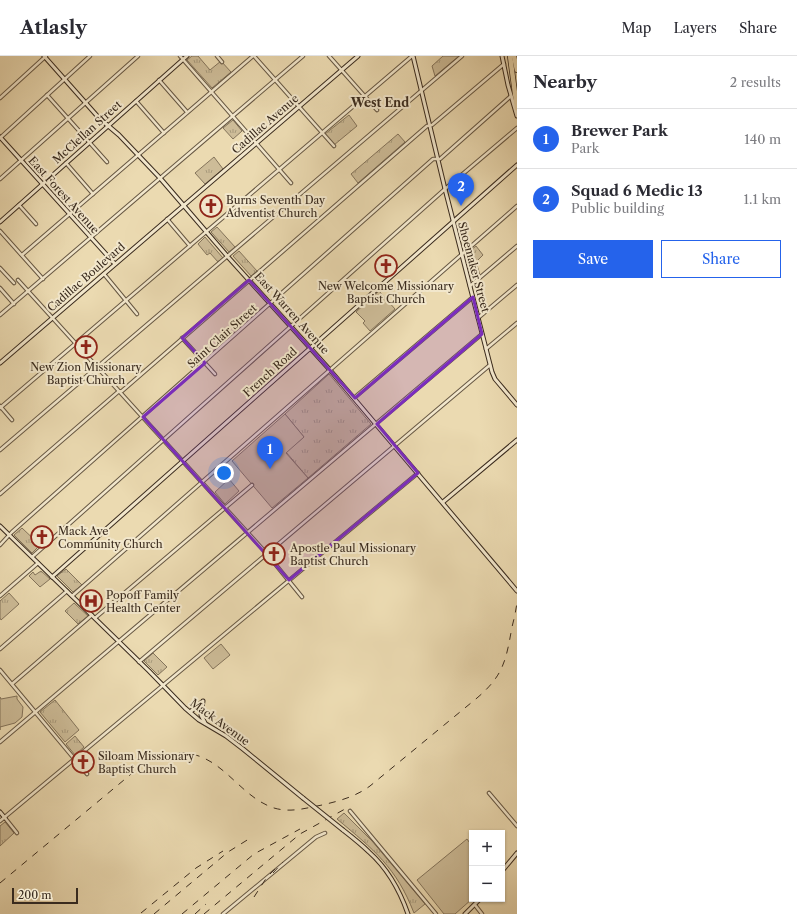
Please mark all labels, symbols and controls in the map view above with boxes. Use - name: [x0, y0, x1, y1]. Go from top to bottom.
- text: Atlasly: [20, 16, 87, 39]
- text: Map: [621, 19, 651, 37]
- text: Layers: [673, 19, 717, 37]
- text: Share: [739, 19, 777, 37]
- text: Nearby: [533, 72, 597, 92]
- text: 2 results: [730, 74, 781, 90]
- street label: Cadillac Avenue: [229, 91, 301, 157]
- district label: West End: [350, 95, 409, 110]
- street label: McClellan Street: [50, 97, 124, 167]
- text: Brewer Park: [571, 121, 668, 140]
- text: 1: [543, 131, 549, 147]
- text: 140 m: [744, 131, 781, 147]
- text: Park: [571, 140, 599, 156]
- street label: East Forest Avenue: [26, 153, 102, 237]
- pin: 2: [448, 173, 474, 206]
- text: Squad 6 Medic 13: [571, 181, 703, 200]
- text: 2: [542, 191, 550, 207]
- text: 1.1 km: [744, 191, 781, 207]
- church icon: Burns Seventh Day Adventist Church: [198, 193, 224, 219]
- place label: Burns Seventh Day Adventist Church: [225, 193, 326, 220]
- text: Public building: [571, 200, 664, 216]
- street label: Shoemaker Street: [455, 220, 493, 314]
- street label: Cadillac Boulevard: [44, 239, 128, 315]
- button: Save: [533, 240, 653, 278]
- button: Share: [661, 240, 781, 278]
- church icon: New Welcome Missionary Baptist Church: [373, 253, 399, 279]
- street label: East Warren Avenue: [252, 269, 332, 357]
- place label: New Welcome Missionary Baptist Church: [318, 279, 455, 306]
- street label: Saint Clair Street: [184, 301, 260, 371]
- church icon: New Zion Missionary Baptist Church: [73, 334, 99, 360]
- street label: French Road: [240, 344, 300, 400]
- place label: New Zion Missionary Baptist Church: [30, 360, 143, 387]
- pin: 1: [257, 436, 283, 469]
- your location: [214, 463, 234, 483]
- church icon: Mack Ave Community Church: [29, 524, 55, 550]
- place label: Mack Ave Community Church: [58, 524, 163, 551]
- church icon: Apostle Paul Missionary Baptist Church: [261, 541, 287, 567]
- place label: Apostle Paul Missionary Baptist Church: [289, 541, 417, 568]
- hospital icon: Popoff Family Health Center: [78, 588, 104, 614]
- place label: Popoff Family Health Center: [106, 588, 181, 615]
- street label: Mack Avenue: [187, 696, 253, 748]
- church icon: Siloam Missionary Baptist Church: [70, 749, 96, 775]
- place label: Siloam Missionary Baptist Church: [98, 749, 195, 776]
- map controls: [469, 830, 505, 902]
- button: +: [469, 830, 505, 866]
- button: −: [469, 866, 505, 902]
- scale bar: [12, 886, 78, 905]
- text: 200 m: [18, 888, 51, 902]

